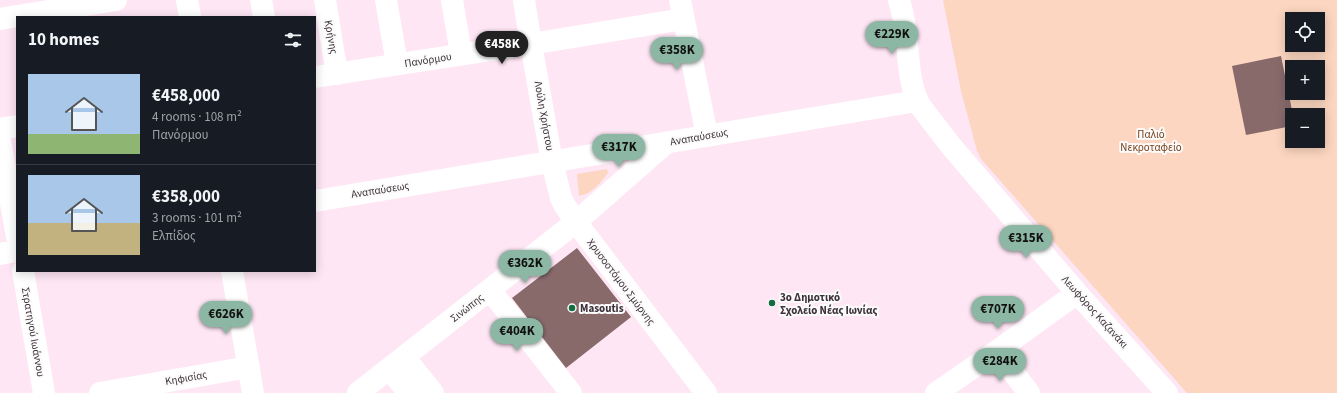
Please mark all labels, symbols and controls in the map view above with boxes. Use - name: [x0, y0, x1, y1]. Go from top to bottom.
- map controls: [1285, 12, 1325, 148]
- button: locate: [1285, 12, 1325, 52]
- street label: Κρήνης: [321, 19, 341, 55]
- pin: €229K: [864, 21, 920, 55]
- text: €229K: [874, 25, 910, 43]
- text: 10 homes: [28, 28, 99, 52]
- icon: filters: [282, 29, 304, 51]
- pin: €458K: [474, 31, 530, 65]
- text: €458K: [484, 35, 520, 53]
- pin: €358K: [649, 37, 705, 71]
- text: €358K: [659, 41, 695, 59]
- street label: Πανόρμου: [403, 49, 453, 71]
- button: +: [1285, 60, 1325, 100]
- street label: Λούλη Χρήστου: [530, 80, 558, 152]
- text: €458,000: [152, 84, 220, 108]
- icon: home: [60, 90, 108, 138]
- text: 4 rooms · 108 m²: [152, 108, 242, 126]
- button: −: [1285, 108, 1325, 148]
- street label: Αναπαύσεως: [669, 124, 729, 149]
- text: Πανόρμου: [152, 126, 208, 144]
- park label: Παλιό Νεκροταφείο: [1120, 127, 1182, 155]
- pin: €317K: [591, 134, 647, 168]
- text: €317K: [601, 138, 637, 156]
- street label: Αναπαύσεως: [350, 178, 410, 202]
- text: €358,000: [152, 185, 220, 209]
- icon: home: [60, 191, 108, 239]
- text: 3 rooms · 101 m²: [152, 209, 242, 227]
- pin: €315K: [998, 225, 1054, 259]
- text: Ελπίδος: [152, 227, 196, 245]
- text: €315K: [1008, 229, 1044, 247]
- street label: Χρυσοστόμου Σμύρνης: [583, 236, 659, 329]
- pin: €362K: [497, 250, 553, 284]
- text: €362K: [507, 254, 543, 272]
- street label: Λεωφόρος Καζανάκι: [1058, 272, 1132, 352]
- street label: Στρατηγού Ιωάννου: [18, 286, 48, 378]
- street label: Σινώπης: [447, 290, 487, 326]
- place label: 3ο Δημοτικό Σχολείο Νέας Ιωνίας: [780, 290, 877, 318]
- pin: €707K: [970, 296, 1026, 330]
- marker: 3ο Δημοτικό Σχολείο Νέας Ιωνίας: [767, 298, 777, 308]
- text: €707K: [980, 300, 1016, 318]
- pin: €626K: [198, 301, 254, 335]
- place label: Masoutis: [580, 301, 624, 316]
- marker: Masoutis: [567, 303, 577, 313]
- text: €626K: [208, 305, 244, 323]
- pin: €404K: [489, 318, 545, 352]
- text: €404K: [499, 322, 535, 340]
- pin: €284K: [972, 348, 1028, 382]
- text: €284K: [982, 352, 1018, 370]
- street label: Κηφισίας: [164, 367, 208, 389]

